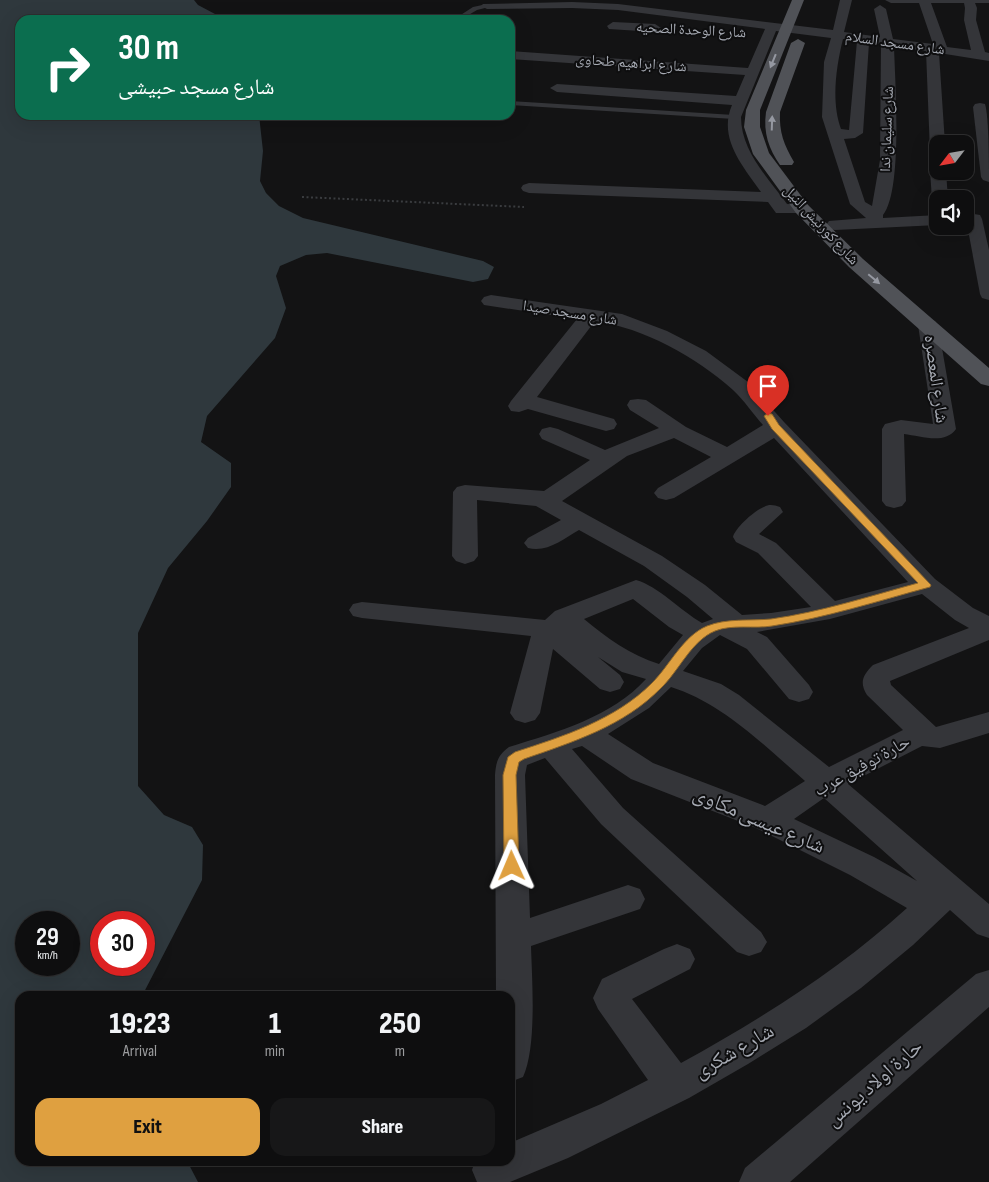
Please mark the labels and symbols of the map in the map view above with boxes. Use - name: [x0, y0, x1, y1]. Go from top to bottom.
- street label: شارع الوحدة الصحيه: [635, 18, 747, 42]
- street label: شارع مسجد السلام: [844, 27, 946, 59]
- street label: شارع ابراهيم طحاوى: [575, 50, 687, 76]
- one-way arrow: [768, 54, 776, 68]
- street label: شارع سليمان ندا: [876, 86, 898, 172]
- one-way arrow: [769, 115, 777, 131]
- north arrow: [929, 135, 974, 180]
- street label: شارع كورنيش النيل: [779, 181, 863, 269]
- one-way arrow: [868, 273, 881, 284]
- street label: شارع مسجد صيدا: [522, 296, 619, 330]
- street label: شارع المعصره: [919, 334, 953, 424]
- pin: [747, 365, 789, 416]
- street label: حارة توفيق عرب: [810, 731, 914, 801]
- street label: شارع عيسى مكاوى: [689, 781, 829, 859]
- position arrow: [485, 839, 537, 891]
- speed limit sign: 30: [90, 911, 155, 976]
- street label: شارع شكرى: [690, 1018, 778, 1084]
- street label: حارة اولاد يونس: [820, 1034, 928, 1132]

